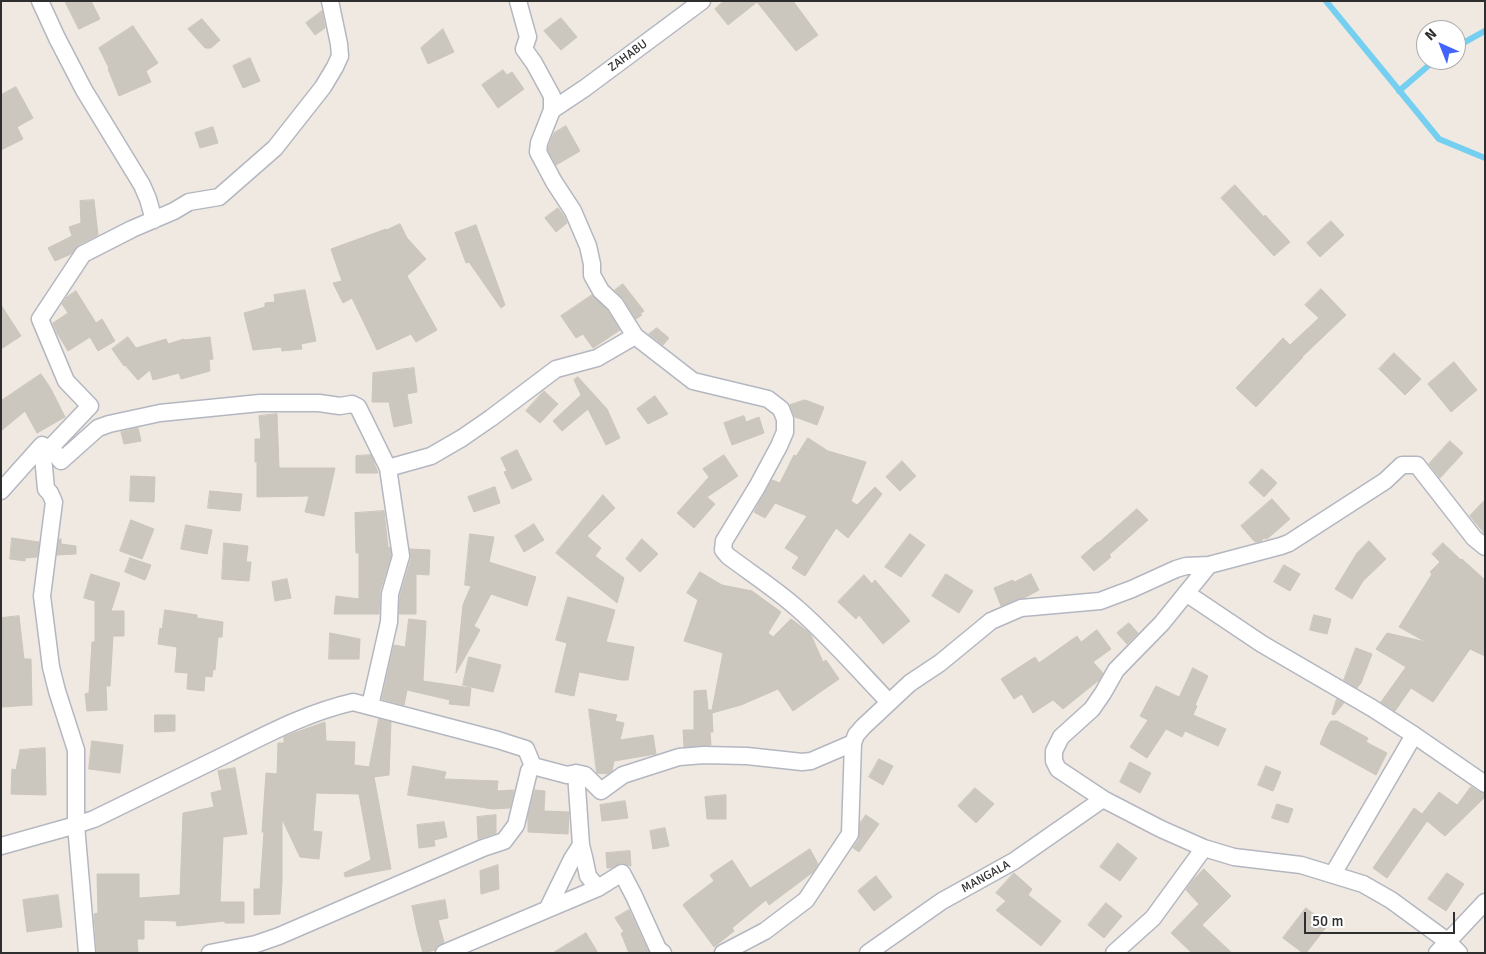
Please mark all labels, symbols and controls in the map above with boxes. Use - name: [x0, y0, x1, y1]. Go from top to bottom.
- north arrow: [1416, 20, 1466, 70]
- text: N: [1422, 25, 1440, 44]
- street label: ZAHABU: [606, 37, 650, 75]
- street label: MANGALA: [959, 858, 1013, 896]
- scale bar: [1306, 902, 1457, 934]
- text: 50 m: [1312, 912, 1343, 930]

